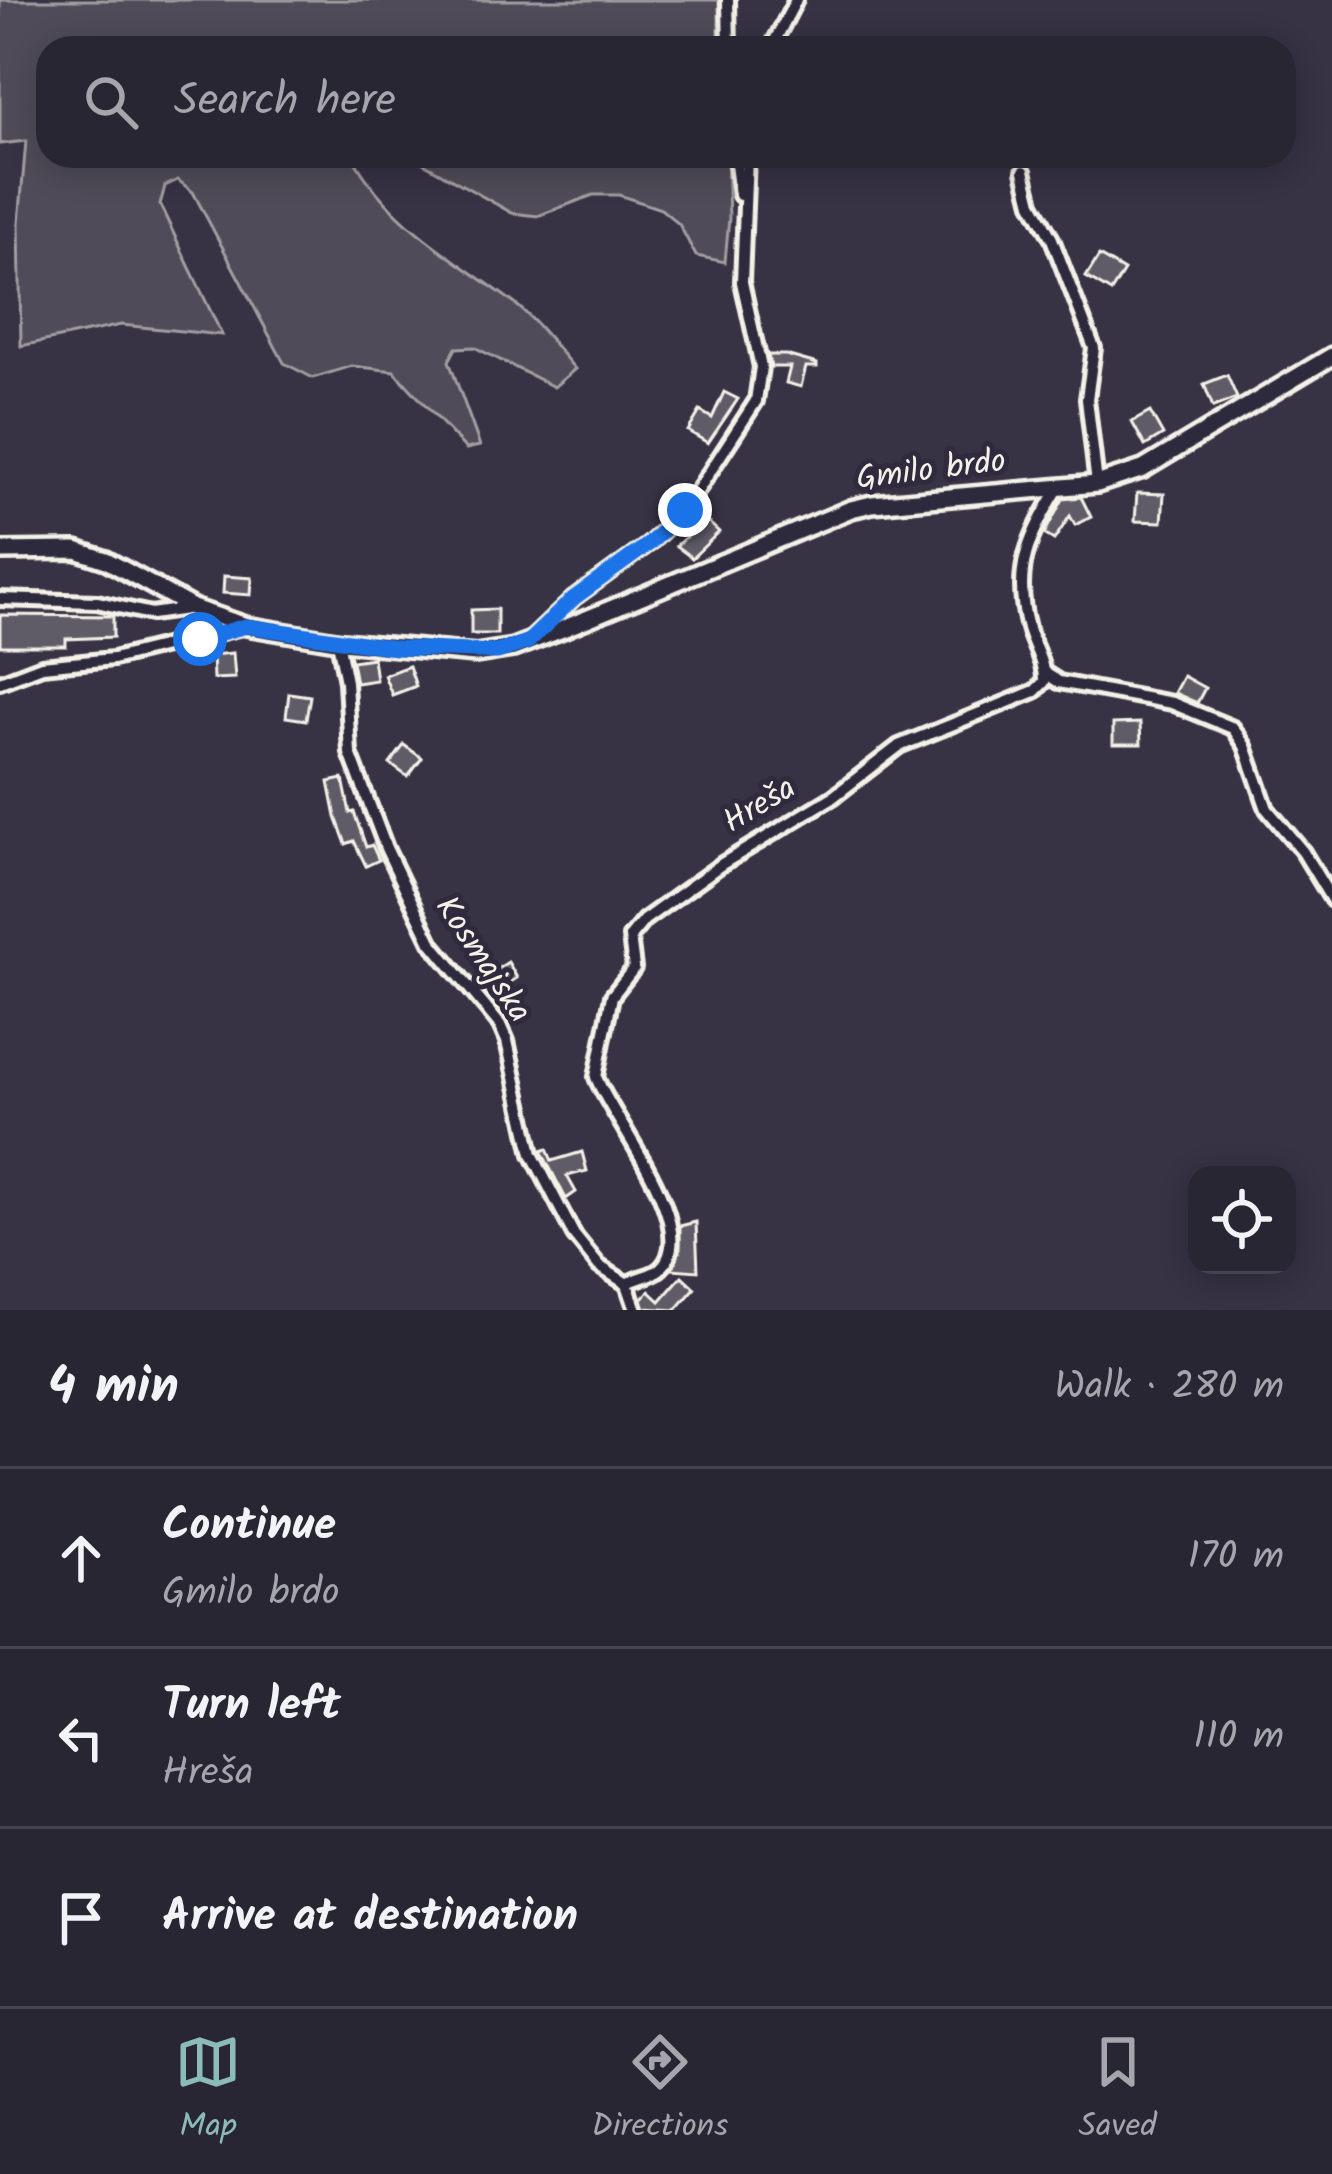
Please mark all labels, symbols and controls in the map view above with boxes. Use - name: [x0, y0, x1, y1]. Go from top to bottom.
- search box: [36, 36, 1296, 168]
- text: Search here: [174, 66, 396, 138]
- icon: search: [78, 69, 144, 135]
- street label: Gmilo brdo: [853, 436, 1009, 506]
- route end: [658, 483, 712, 537]
- route start: [173, 612, 227, 666]
- street label: Hreša: [713, 763, 807, 849]
- street label: Kosmajska: [420, 886, 544, 1034]
- map controls: [1188, 1166, 1296, 1274]
- button: locate: [1188, 1166, 1296, 1274]
- text: 4 min: [48, 1348, 179, 1429]
- text: Walk · 280 m: [1055, 1357, 1284, 1419]
- text: Continue: [162, 1491, 336, 1563]
- icon: ahead: [48, 1525, 114, 1591]
- text: 170 m: [1188, 1527, 1284, 1589]
- text: Gmilo brdo: [162, 1563, 340, 1625]
- text: Turn left: [162, 1671, 341, 1743]
- icon: left: [48, 1705, 114, 1771]
- text: 110 m: [1193, 1707, 1284, 1769]
- text: Hreša: [162, 1743, 254, 1805]
- text: Arrive at destination: [162, 1882, 578, 1954]
- icon: arrive: [48, 1885, 114, 1951]
- tab: Map: [175, 2029, 241, 2154]
- tab: Directions: [591, 2029, 728, 2154]
- tab: Saved: [1079, 2029, 1157, 2154]

